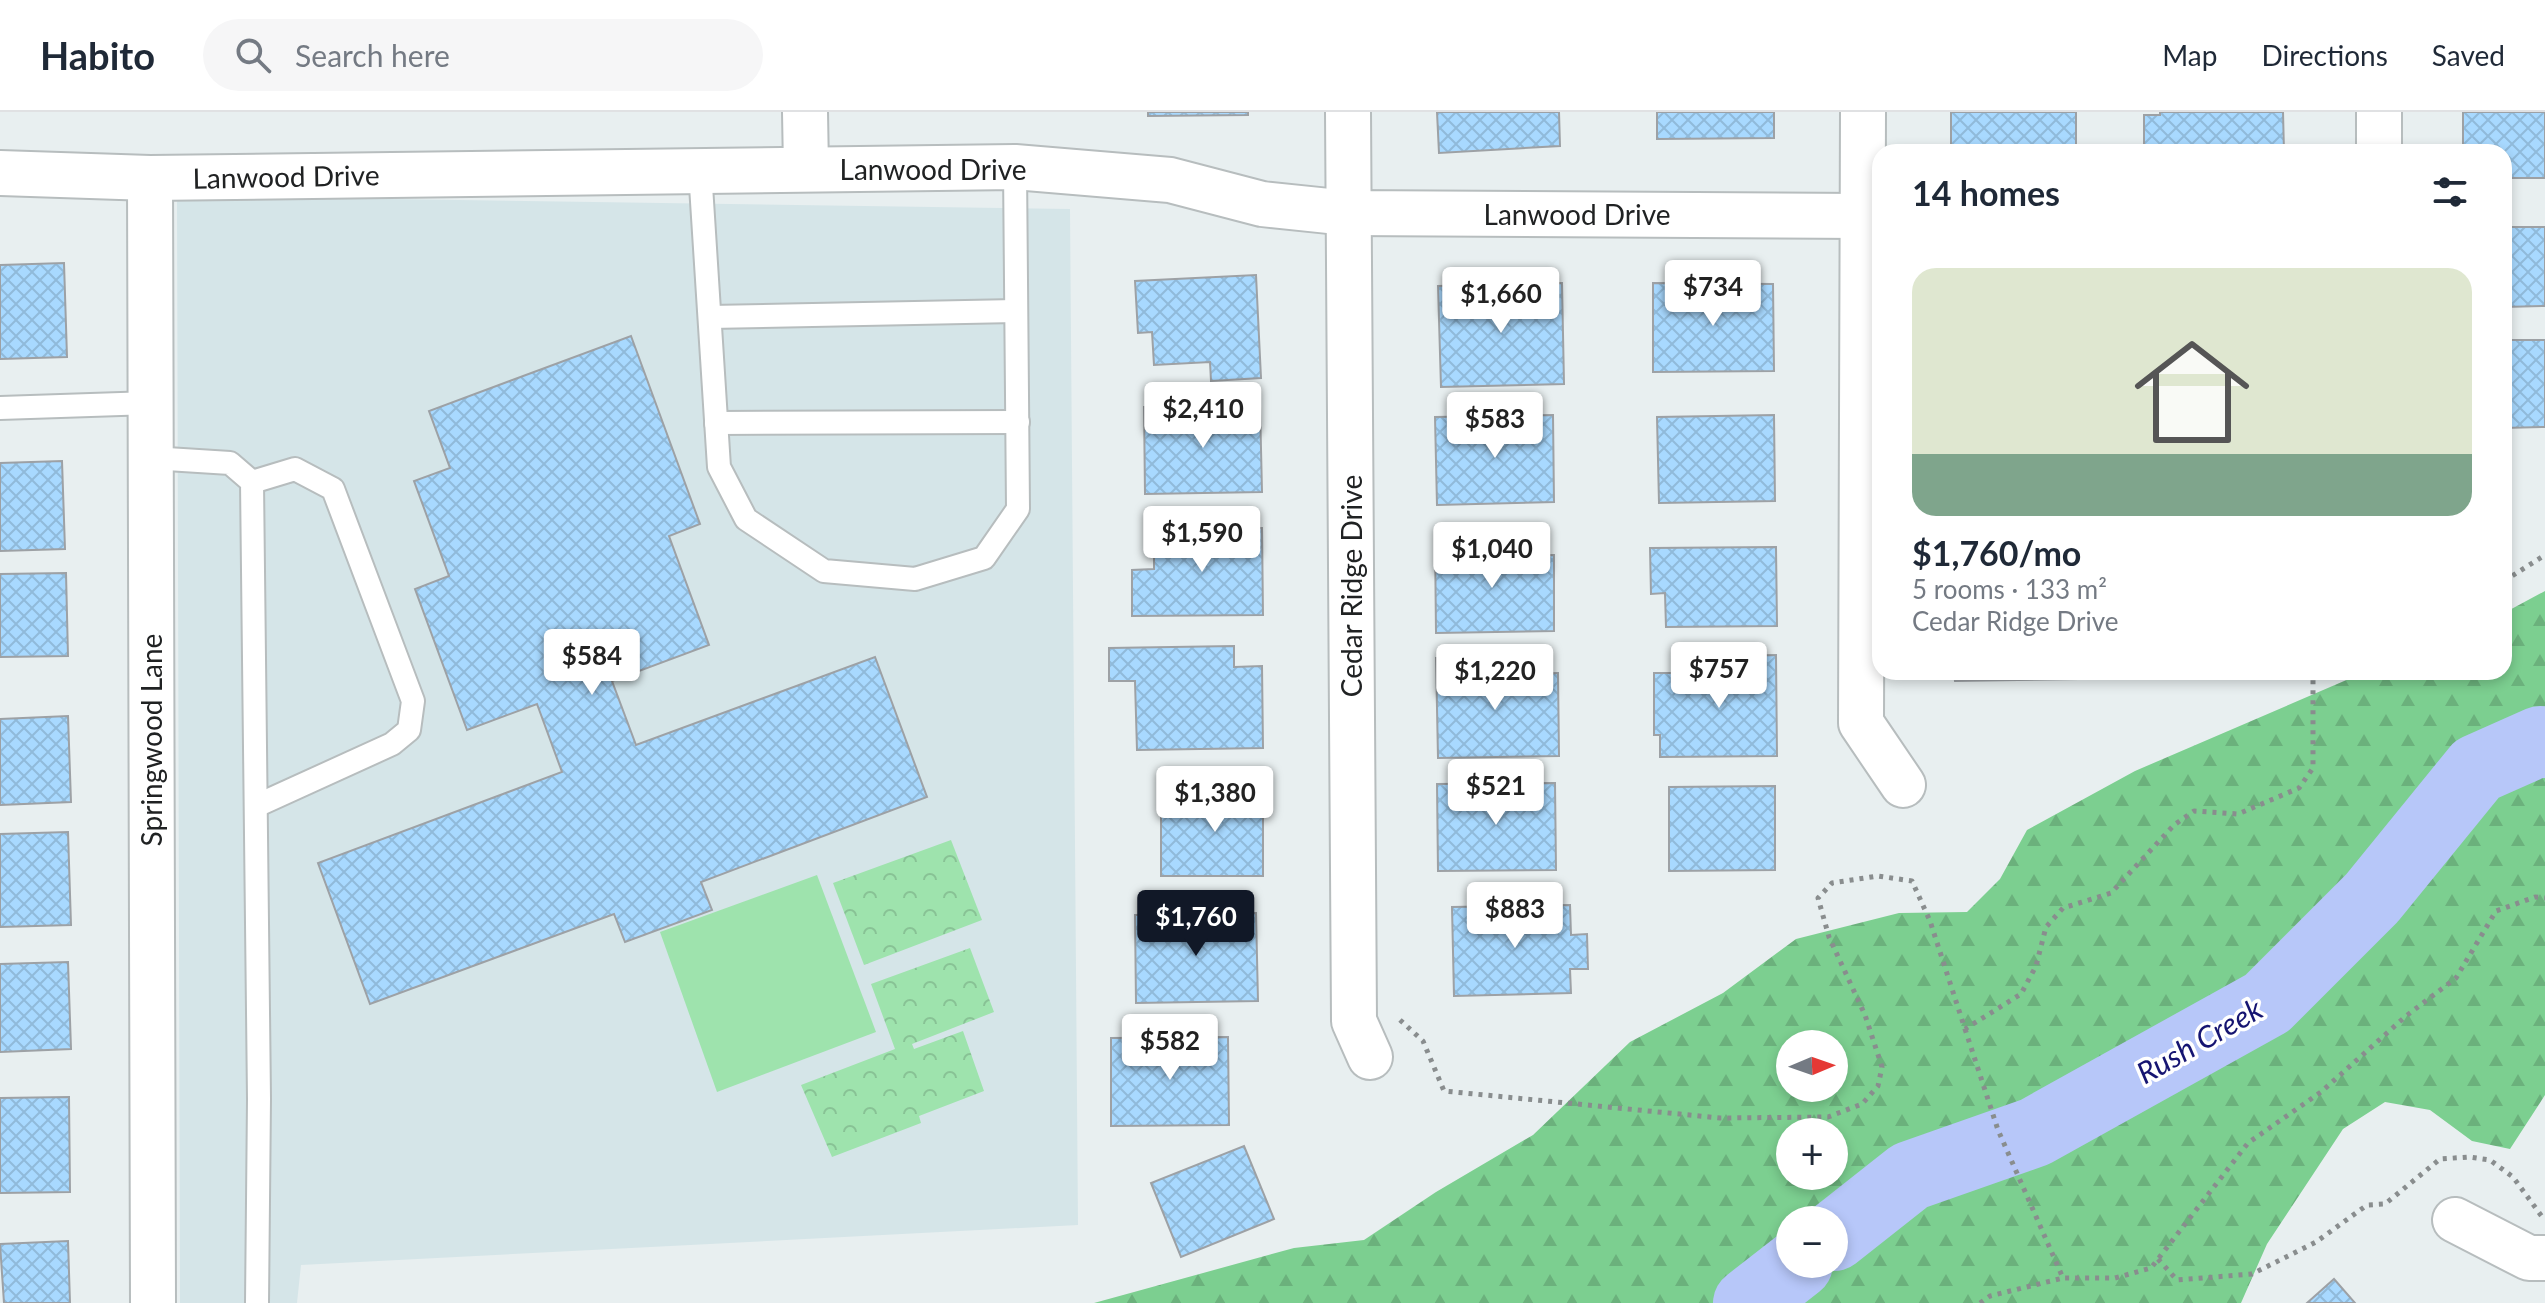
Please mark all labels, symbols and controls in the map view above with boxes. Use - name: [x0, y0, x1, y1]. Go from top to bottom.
- search box: [203, 19, 763, 91]
- text: Habito: [40, 32, 155, 78]
- icon: search: [231, 33, 275, 77]
- text: Search here: [295, 37, 450, 73]
- text: Map: [2162, 38, 2217, 72]
- text: Directions: [2261, 38, 2388, 72]
- text: Saved: [2432, 38, 2505, 72]
- street label: Lanwood Drive: [840, 152, 1027, 186]
- street label: Lanwood Drive: [192, 157, 380, 195]
- icon: filters: [2428, 170, 2472, 214]
- text: 14 homes: [1912, 172, 2060, 213]
- street label: Lanwood Drive: [1484, 197, 1671, 231]
- pin: $734: [1666, 260, 1760, 328]
- pin: $1,660: [1436, 267, 1566, 335]
- text: $734: [1683, 270, 1743, 302]
- text: $1,660: [1460, 277, 1542, 309]
- icon: home: [2120, 320, 2264, 464]
- pin: $2,410: [1138, 382, 1268, 450]
- text: $2,410: [1162, 392, 1244, 424]
- pin: $583: [1448, 392, 1542, 460]
- text: $583: [1465, 402, 1525, 434]
- street label: Cedar Ridge Drive: [1334, 475, 1368, 697]
- pin: $1,590: [1137, 506, 1267, 574]
- text: $1,590: [1161, 516, 1243, 548]
- pin: $1,040: [1427, 522, 1557, 590]
- text: $1,040: [1451, 532, 1533, 564]
- text: $1,760/mo: [1912, 532, 2081, 573]
- text: 5 rooms · 133 m²: [1912, 573, 2107, 605]
- text: Cedar Ridge Drive: [1912, 605, 2118, 637]
- pin: $584: [545, 629, 639, 697]
- street label: Springwood Lane: [134, 634, 168, 846]
- text: $584: [562, 639, 622, 671]
- pin: $757: [1672, 642, 1766, 710]
- pin: $1,220: [1430, 644, 1560, 712]
- text: $757: [1689, 652, 1749, 684]
- text: $1,220: [1454, 654, 1536, 686]
- pin: $521: [1449, 759, 1543, 827]
- pin: $1,380: [1150, 766, 1280, 834]
- text: $521: [1466, 769, 1526, 801]
- text: $1,380: [1174, 776, 1256, 808]
- pin: $883: [1468, 882, 1562, 950]
- pin: $1,760: [1131, 890, 1261, 958]
- text: $883: [1485, 892, 1545, 924]
- text: $1,760: [1155, 900, 1237, 932]
- water label: Rush Creek: [2130, 989, 2269, 1090]
- pin: $582: [1123, 1014, 1217, 1082]
- text: $582: [1140, 1024, 1200, 1056]
- north arrow: [1776, 1030, 1848, 1102]
- map controls: [1776, 1030, 1848, 1278]
- button: +: [1776, 1118, 1848, 1190]
- button: −: [1776, 1206, 1848, 1278]

